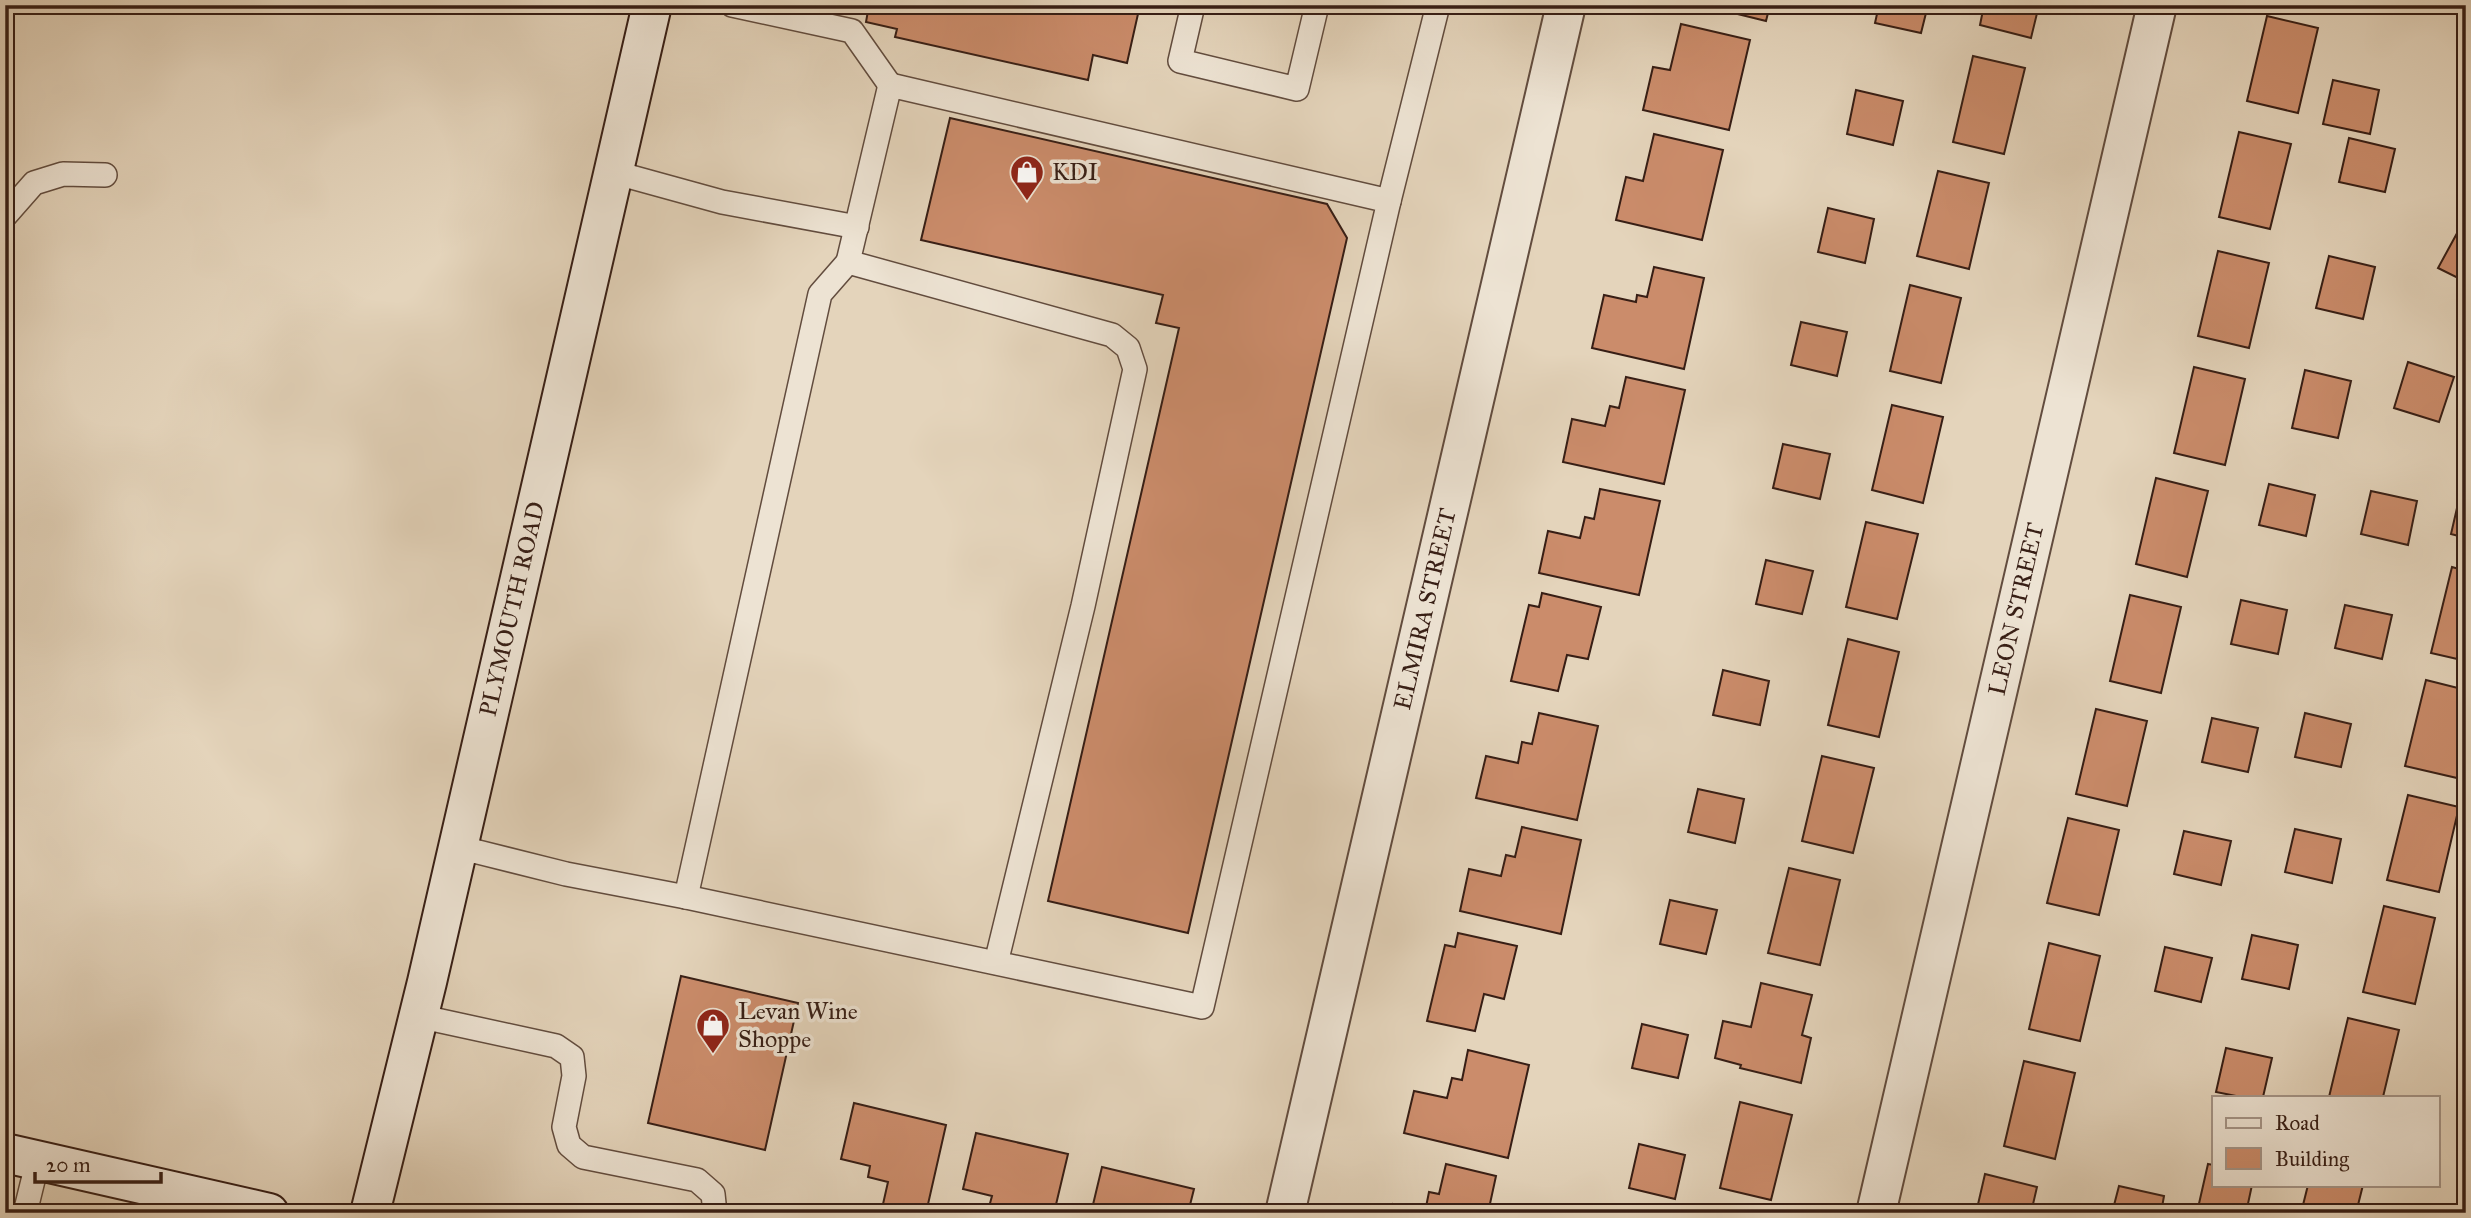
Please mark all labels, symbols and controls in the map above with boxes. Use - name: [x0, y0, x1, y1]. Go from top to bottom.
- shop icon: KDI: [1008, 153, 1046, 202]
- place label: KDI: [1052, 157, 1098, 187]
- street label: PLYMOUTH ROAD: [473, 499, 551, 719]
- street label: ELMIRA STREET: [1387, 505, 1463, 713]
- street label: LEON STREET: [1982, 520, 2050, 698]
- place label: Levan Wine Shoppe: [738, 996, 858, 1054]
- shop icon: Levan Wine Shoppe: [694, 1006, 732, 1055]
- legend: [2212, 1096, 2440, 1186]
- text: Road: [2275, 1110, 2320, 1136]
- scale bar: [35, 1141, 161, 1185]
- text: Building: [2275, 1146, 2349, 1172]
- text: 20 m: [46, 1152, 91, 1178]

